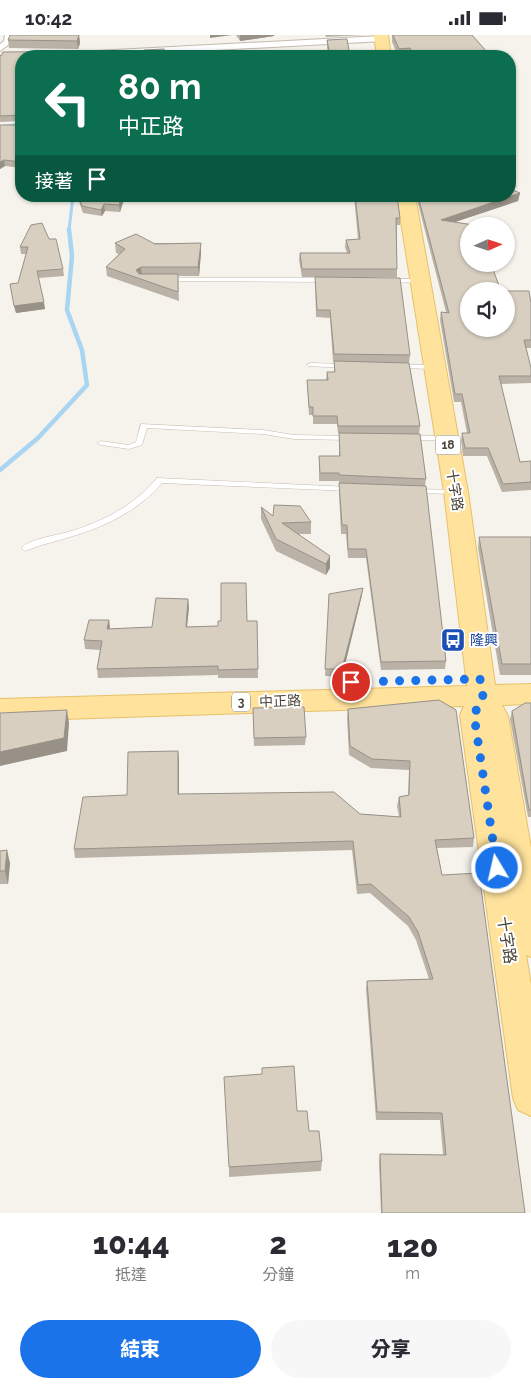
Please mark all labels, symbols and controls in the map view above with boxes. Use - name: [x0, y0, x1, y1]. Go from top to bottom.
- text: 10:42: [25, 7, 72, 29]
- text: 80 m: [118, 66, 202, 107]
- icon: left: [35, 70, 100, 135]
- text: 中正路: [118, 113, 184, 139]
- icon: arrive: [83, 165, 111, 193]
- text: 接著: [35, 170, 73, 192]
- north arrow: [460, 217, 515, 273]
- map controls: [460, 217, 515, 337]
- button: sound: [460, 282, 515, 337]
- road number: 18: [436, 435, 460, 455]
- street label: 十字路: [444, 468, 466, 512]
- bus stop icon: 隆興: [440, 627, 466, 653]
- place label: 隆興: [470, 632, 498, 648]
- pin: [330, 661, 372, 703]
- icon: arrive: [337, 668, 365, 696]
- street label: 中正路: [259, 692, 301, 710]
- road number: 3: [232, 693, 250, 711]
- position arrow: [470, 841, 522, 893]
- street label: 十字路: [494, 915, 520, 965]
- text: 10:44: [93, 1226, 170, 1261]
- text: 2: [270, 1226, 287, 1261]
- text: 120: [387, 1229, 438, 1264]
- text: m: [405, 1264, 420, 1283]
- text: 抵達: [115, 1265, 147, 1284]
- text: 分鐘: [262, 1265, 294, 1284]
- button: 結束: [20, 1320, 261, 1378]
- button: 分享: [271, 1320, 511, 1378]

